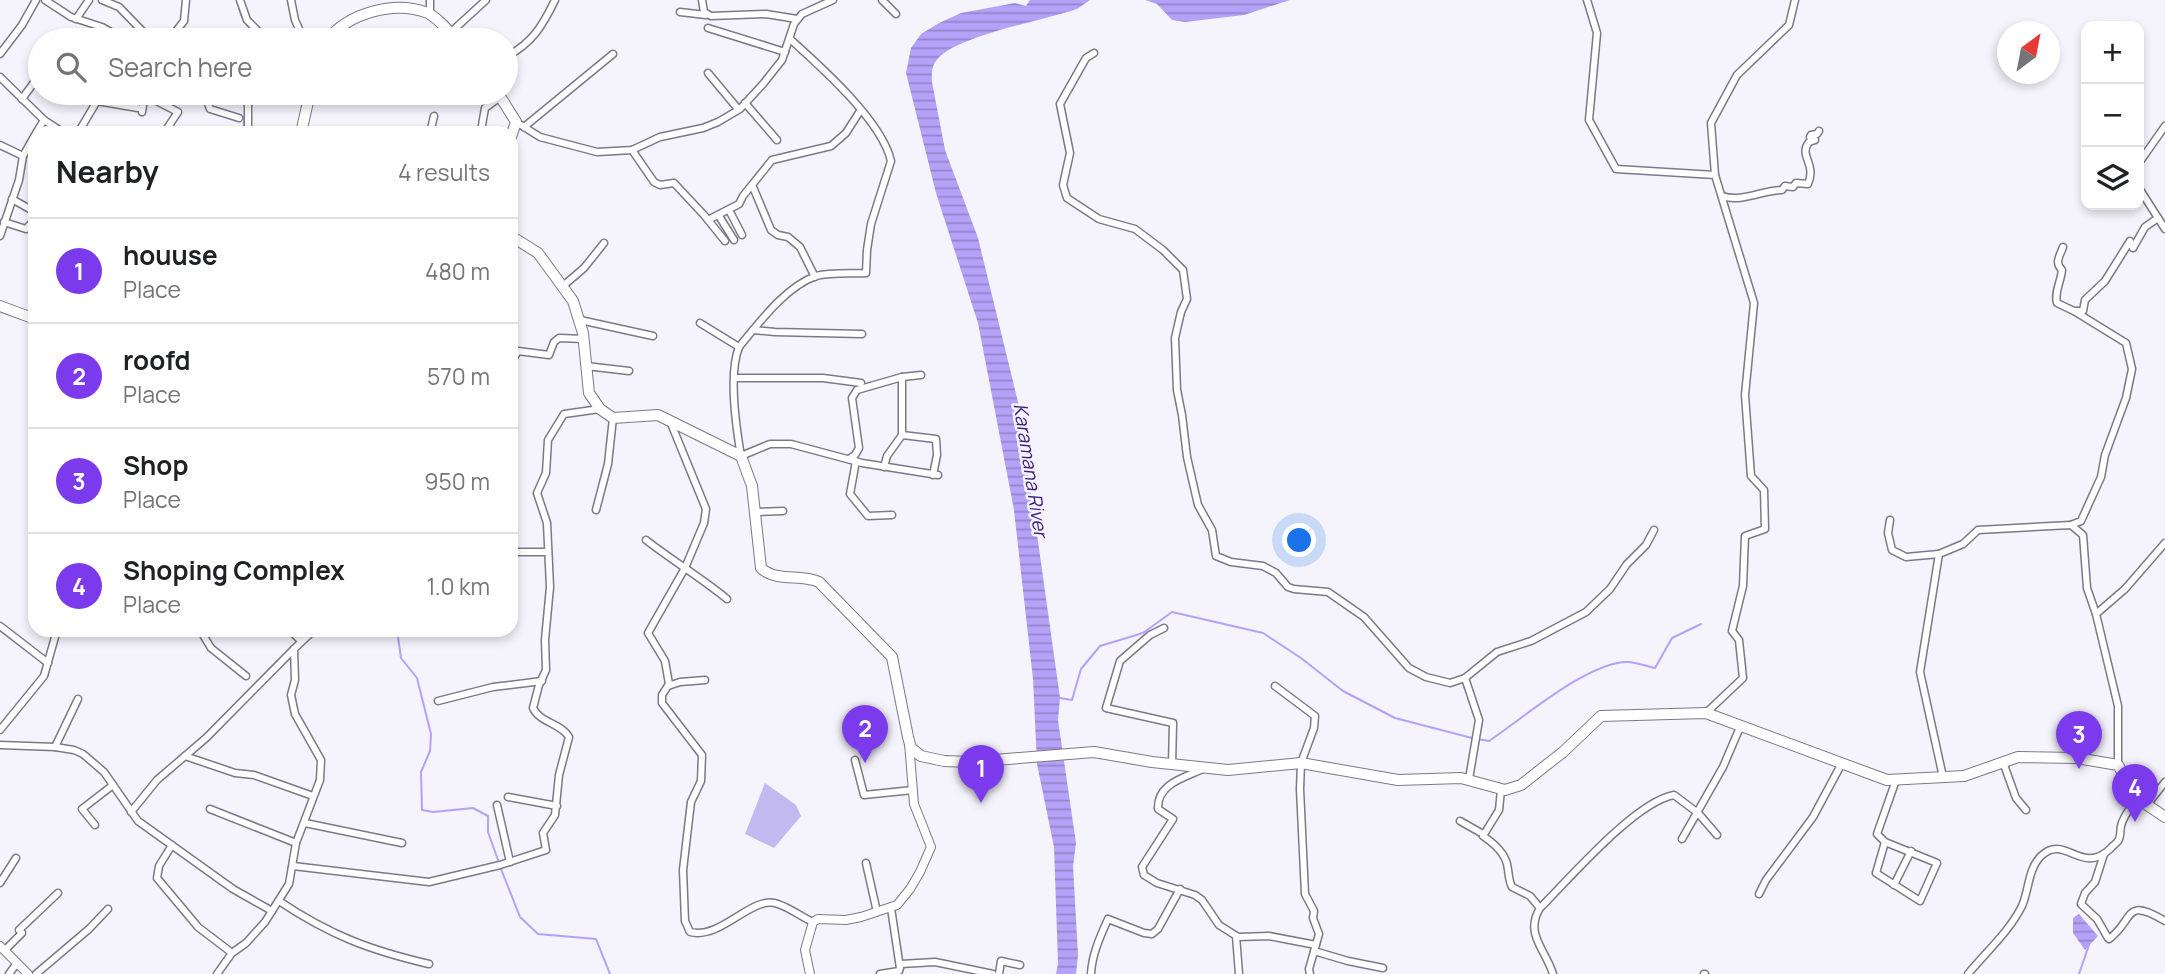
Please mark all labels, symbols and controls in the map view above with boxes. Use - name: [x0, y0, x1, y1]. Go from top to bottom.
- north arrow: [1997, 21, 2060, 84]
- map controls: [2081, 21, 2144, 210]
- button: +: [2081, 21, 2144, 84]
- search box: [28, 28, 518, 105]
- icon: search: [52, 48, 90, 86]
- text: Search here: [108, 49, 253, 85]
- button: −: [2081, 84, 2144, 147]
- button: layers: [2081, 147, 2144, 210]
- text: Nearby: [56, 151, 159, 192]
- text: 4 results: [398, 156, 490, 188]
- text: houuse: [123, 237, 218, 273]
- text: 1: [74, 255, 84, 287]
- text: 480 m: [425, 255, 490, 287]
- text: Place: [123, 273, 181, 305]
- text: roofd: [123, 342, 191, 378]
- text: 2: [72, 360, 86, 392]
- text: 570 m: [427, 360, 490, 392]
- text: Place: [123, 378, 181, 410]
- water label: Karamana River: [1008, 401, 1055, 541]
- text: Shop: [123, 447, 188, 483]
- text: 3: [72, 465, 86, 497]
- text: 950 m: [424, 465, 490, 497]
- text: Place: [123, 483, 181, 515]
- your location: [1282, 523, 1316, 557]
- text: Shoping Complex: [123, 552, 345, 588]
- text: 4: [72, 570, 86, 602]
- text: 1.0 km: [427, 570, 490, 602]
- text: Place: [123, 588, 181, 620]
- pin: 2: [842, 705, 888, 763]
- pin: 3: [2056, 711, 2102, 769]
- pin: 1: [958, 745, 1004, 803]
- pin: 4: [2112, 764, 2158, 822]

